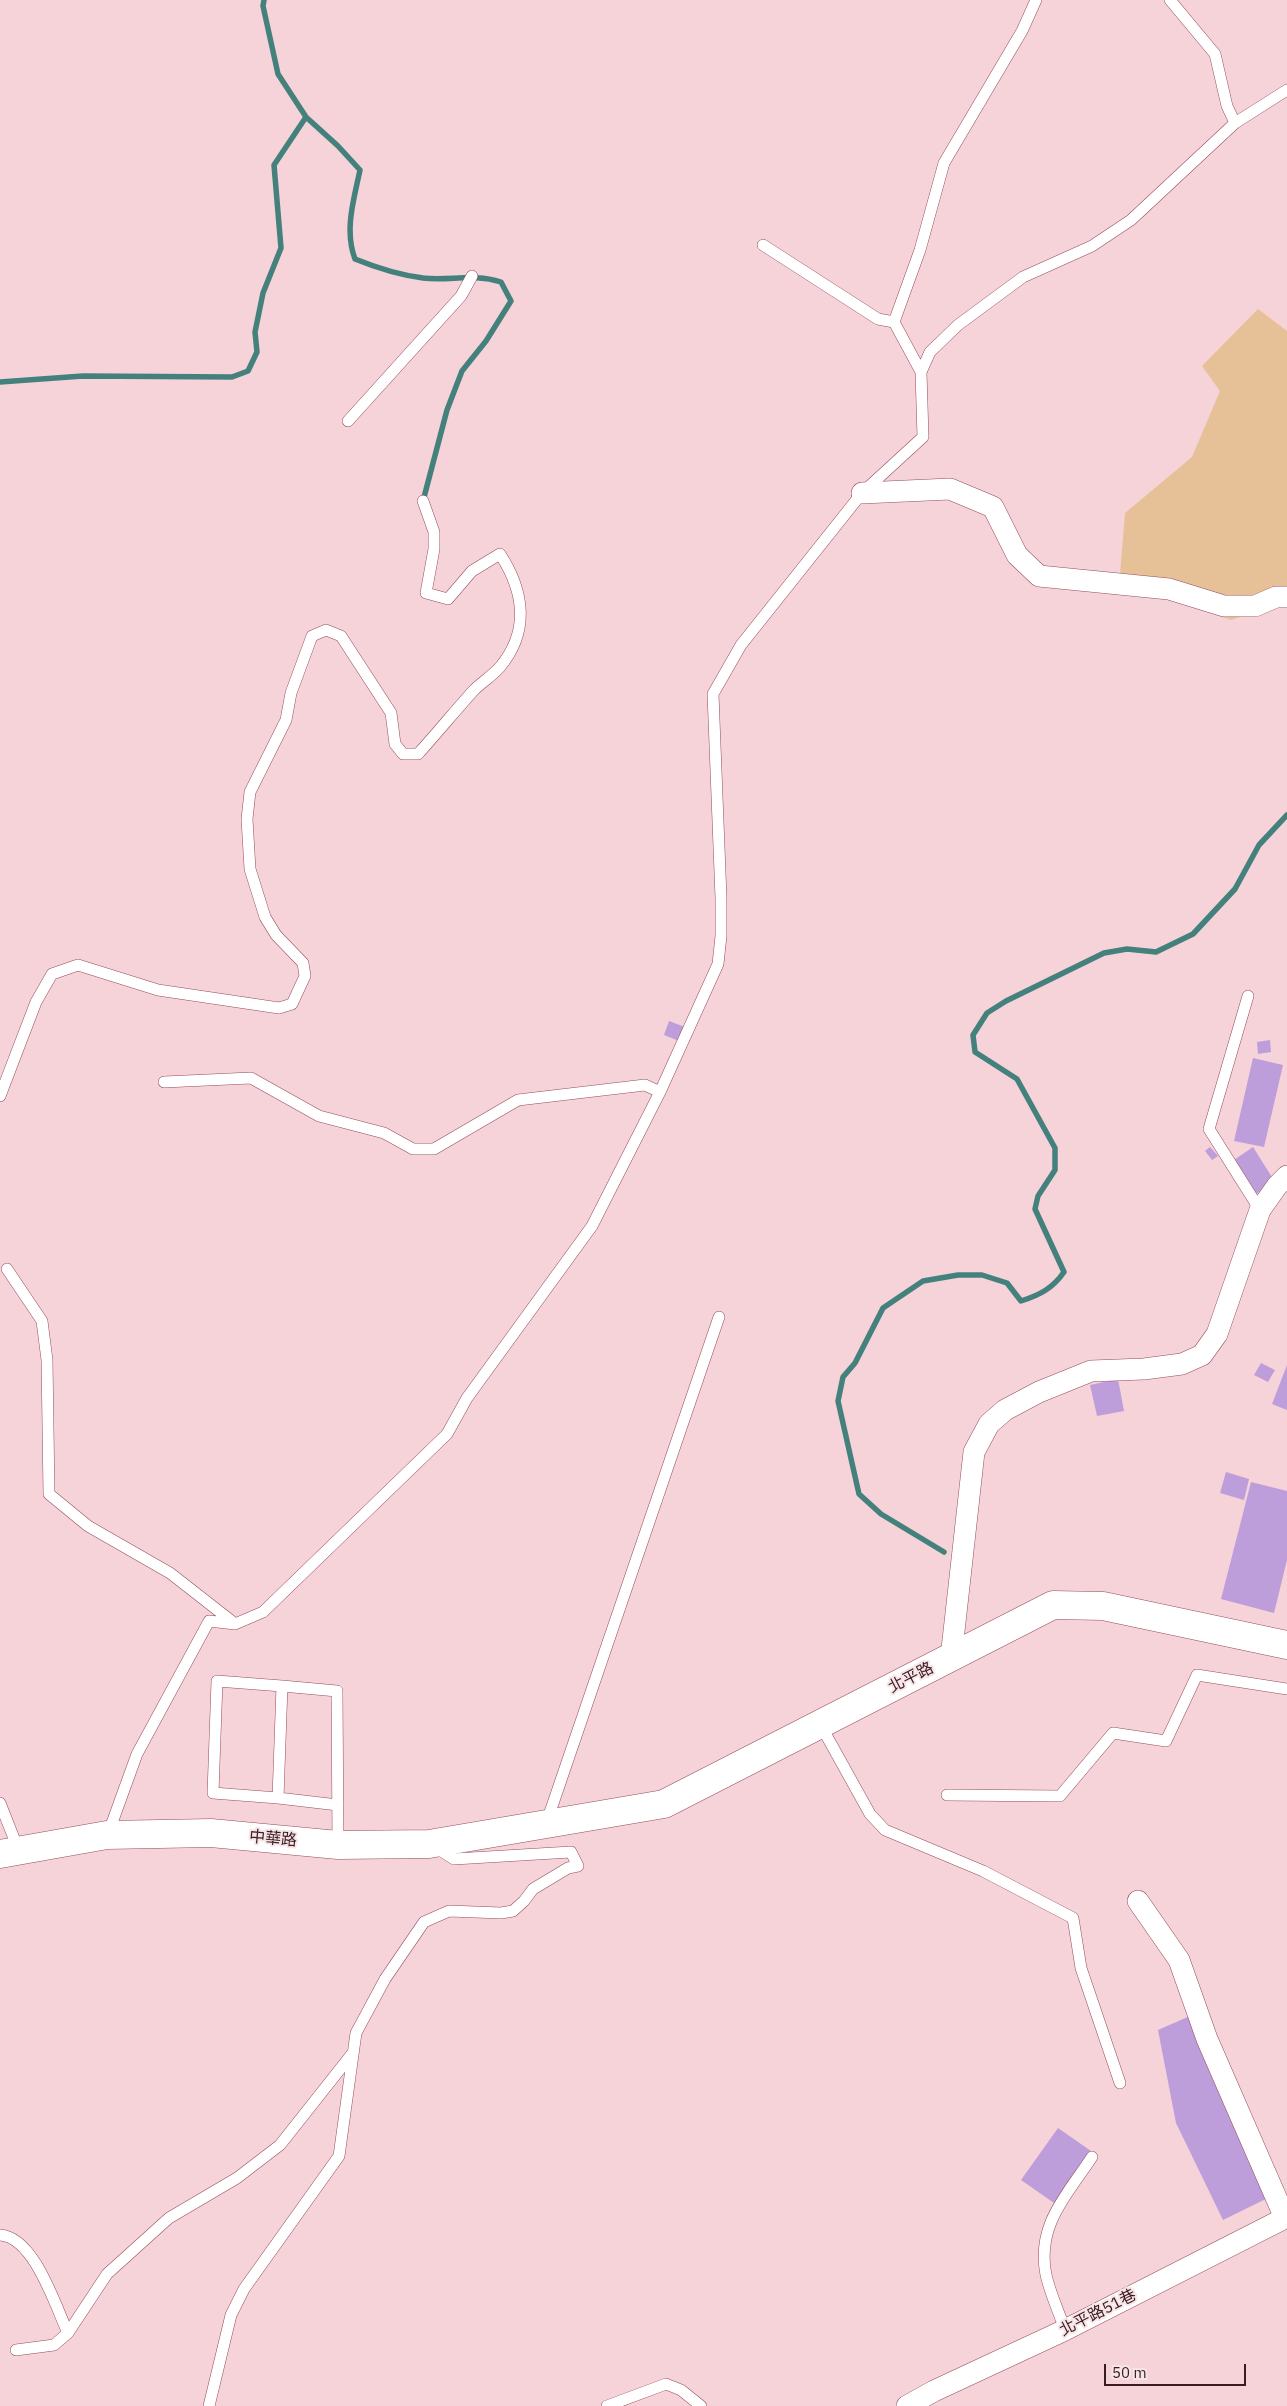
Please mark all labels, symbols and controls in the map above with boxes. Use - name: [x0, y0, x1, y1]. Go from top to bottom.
- street label: 北平路: [885, 1659, 937, 1697]
- street label: 中華路: [248, 1827, 298, 1851]
- street label: 北平路51巷: [1057, 2286, 1139, 2340]
- scale bar: [1107, 2354, 1250, 2386]
- text: 50 m: [1112, 2363, 1147, 2382]

